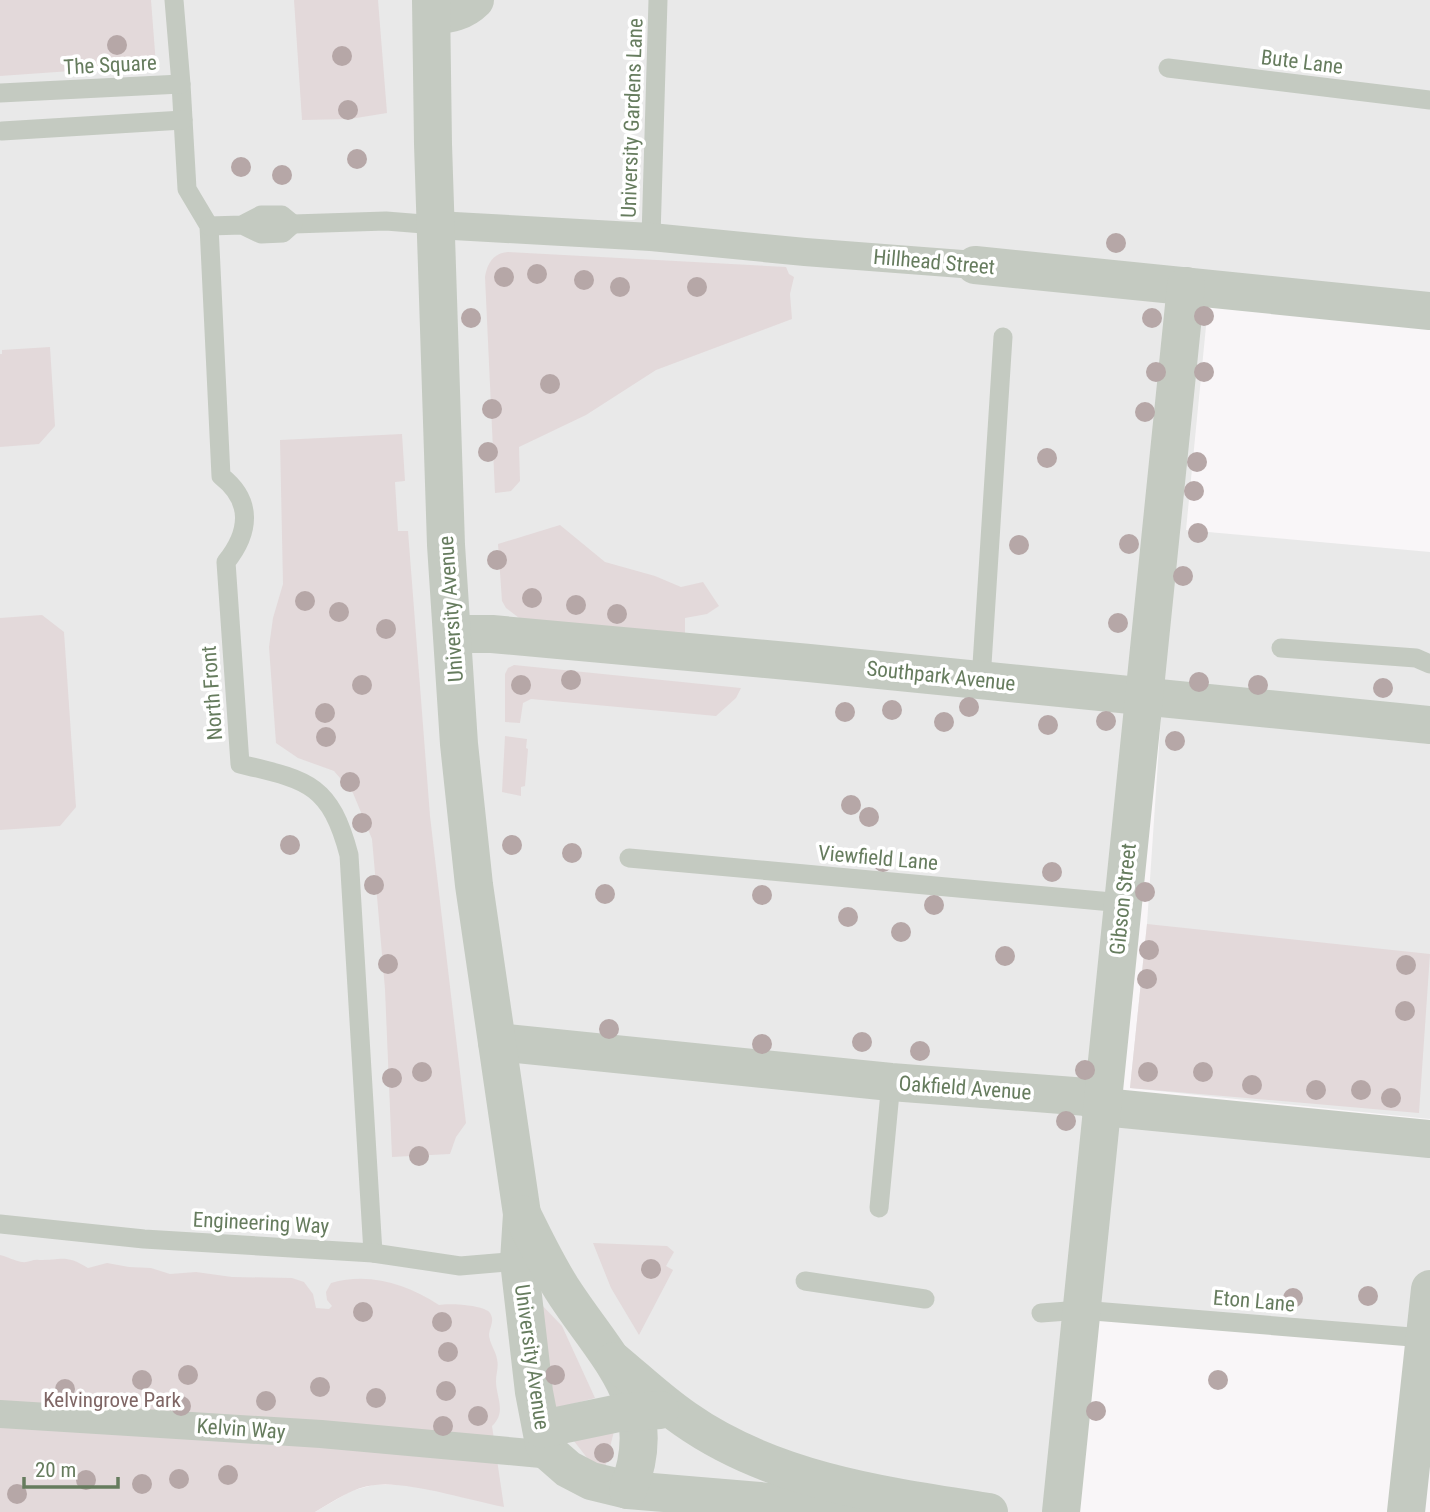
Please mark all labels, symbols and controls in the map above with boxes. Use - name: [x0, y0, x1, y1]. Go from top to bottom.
- street label: University Gardens Lane: [617, 18, 647, 218]
- street label: Bute Lane: [1260, 45, 1345, 79]
- street label: The Square: [63, 51, 157, 79]
- street label: Hillhead Street: [872, 245, 996, 279]
- street label: University Avenue: [434, 535, 468, 683]
- street label: North Front: [197, 645, 227, 741]
- street label: Southpark Avenue: [865, 656, 1017, 696]
- street label: Viewfield Lane: [817, 841, 939, 875]
- street label: Gibson Street: [1105, 842, 1141, 956]
- street label: Oakfield Avenue: [898, 1071, 1032, 1105]
- street label: Engineering Way: [192, 1207, 330, 1239]
- street label: University Avenue: [510, 1283, 554, 1431]
- street label: Eton Lane: [1212, 1285, 1296, 1317]
- park label: Kelvingrove Park: [43, 1388, 181, 1412]
- street label: Kelvin Way: [196, 1414, 286, 1444]
- scale bar: [24, 1446, 119, 1490]
- text: 20 m: [35, 1458, 76, 1482]

